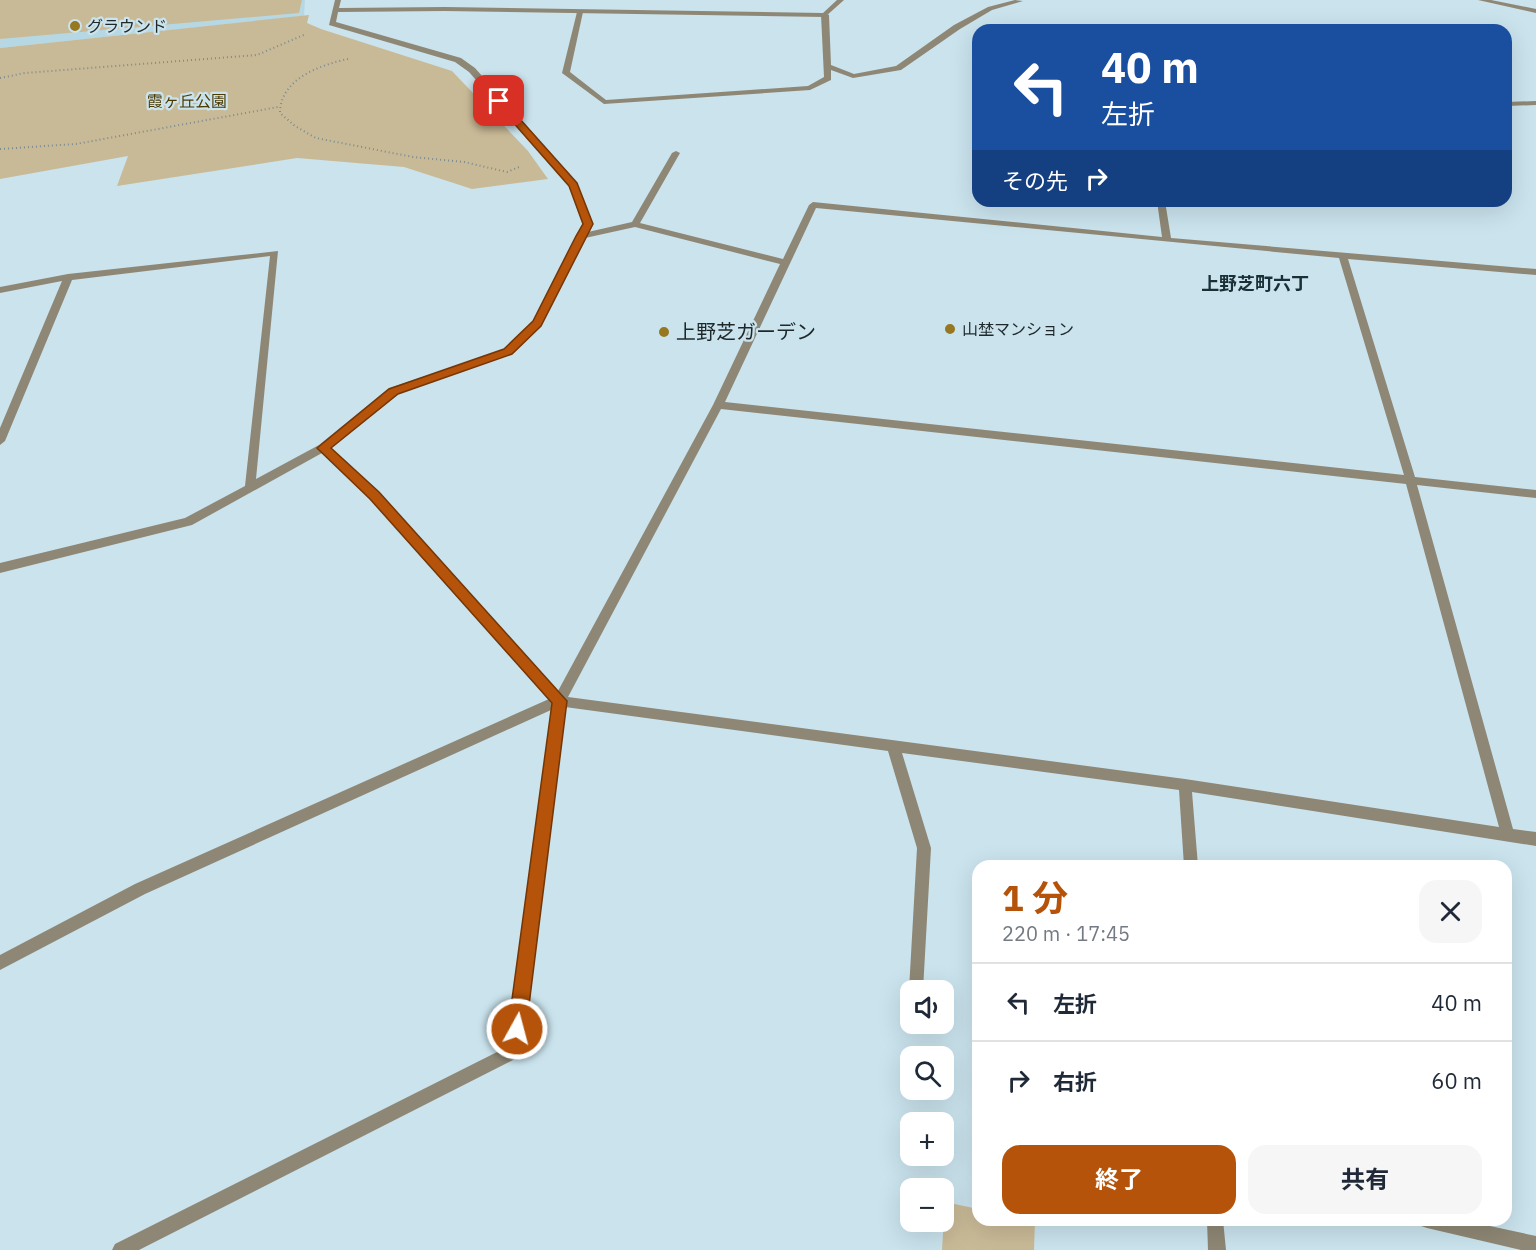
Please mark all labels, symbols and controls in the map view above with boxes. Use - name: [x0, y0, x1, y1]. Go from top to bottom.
- place label: グラウンド: [87, 16, 167, 36]
- marker: グラウンド: [68, 19, 82, 33]
- text: 40 m: [1101, 40, 1199, 95]
- icon: left: [1002, 48, 1080, 126]
- pin: [473, 75, 524, 126]
- icon: arrive: [482, 84, 515, 117]
- park label: 霞ヶ丘公園: [147, 91, 227, 111]
- text: 左折: [1101, 96, 1155, 131]
- icon: right: [1080, 162, 1113, 195]
- text: その先: [1002, 166, 1068, 195]
- district label: 上野芝町六丁: [1201, 272, 1309, 295]
- place label: 上野芝ガーデン: [676, 318, 816, 345]
- place label: 山埜マンション: [962, 319, 1074, 339]
- marker: 山埜マンション: [943, 322, 957, 336]
- marker: 上野芝ガーデン: [657, 325, 671, 339]
- text: 1 分: [1002, 874, 1068, 921]
- button: close: [1419, 880, 1482, 943]
- text: 220 m · 17:45: [1002, 920, 1130, 947]
- map controls: [900, 980, 954, 1232]
- button: sound: [900, 980, 954, 1034]
- icon: left: [1002, 986, 1035, 1019]
- text: 40 m: [1431, 988, 1482, 1017]
- text: 左折: [1053, 989, 1097, 1018]
- position arrow: [485, 997, 549, 1061]
- button: search: [900, 1046, 954, 1100]
- icon: right: [1002, 1064, 1035, 1097]
- text: 60 m: [1431, 1066, 1482, 1095]
- text: 右折: [1053, 1067, 1097, 1096]
- button: +: [900, 1112, 954, 1166]
- button: 終了: [1002, 1145, 1236, 1214]
- button: 共有: [1248, 1145, 1482, 1214]
- button: −: [900, 1178, 954, 1232]

